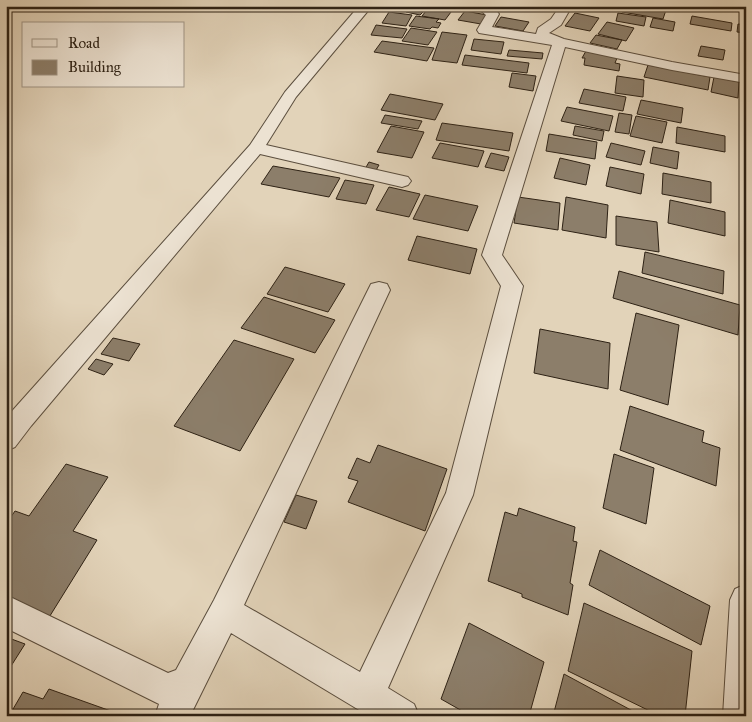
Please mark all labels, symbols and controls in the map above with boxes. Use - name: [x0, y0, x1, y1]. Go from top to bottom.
- legend: [22, 22, 185, 88]
- text: Road: [68, 34, 100, 52]
- text: Building: [68, 58, 122, 76]

